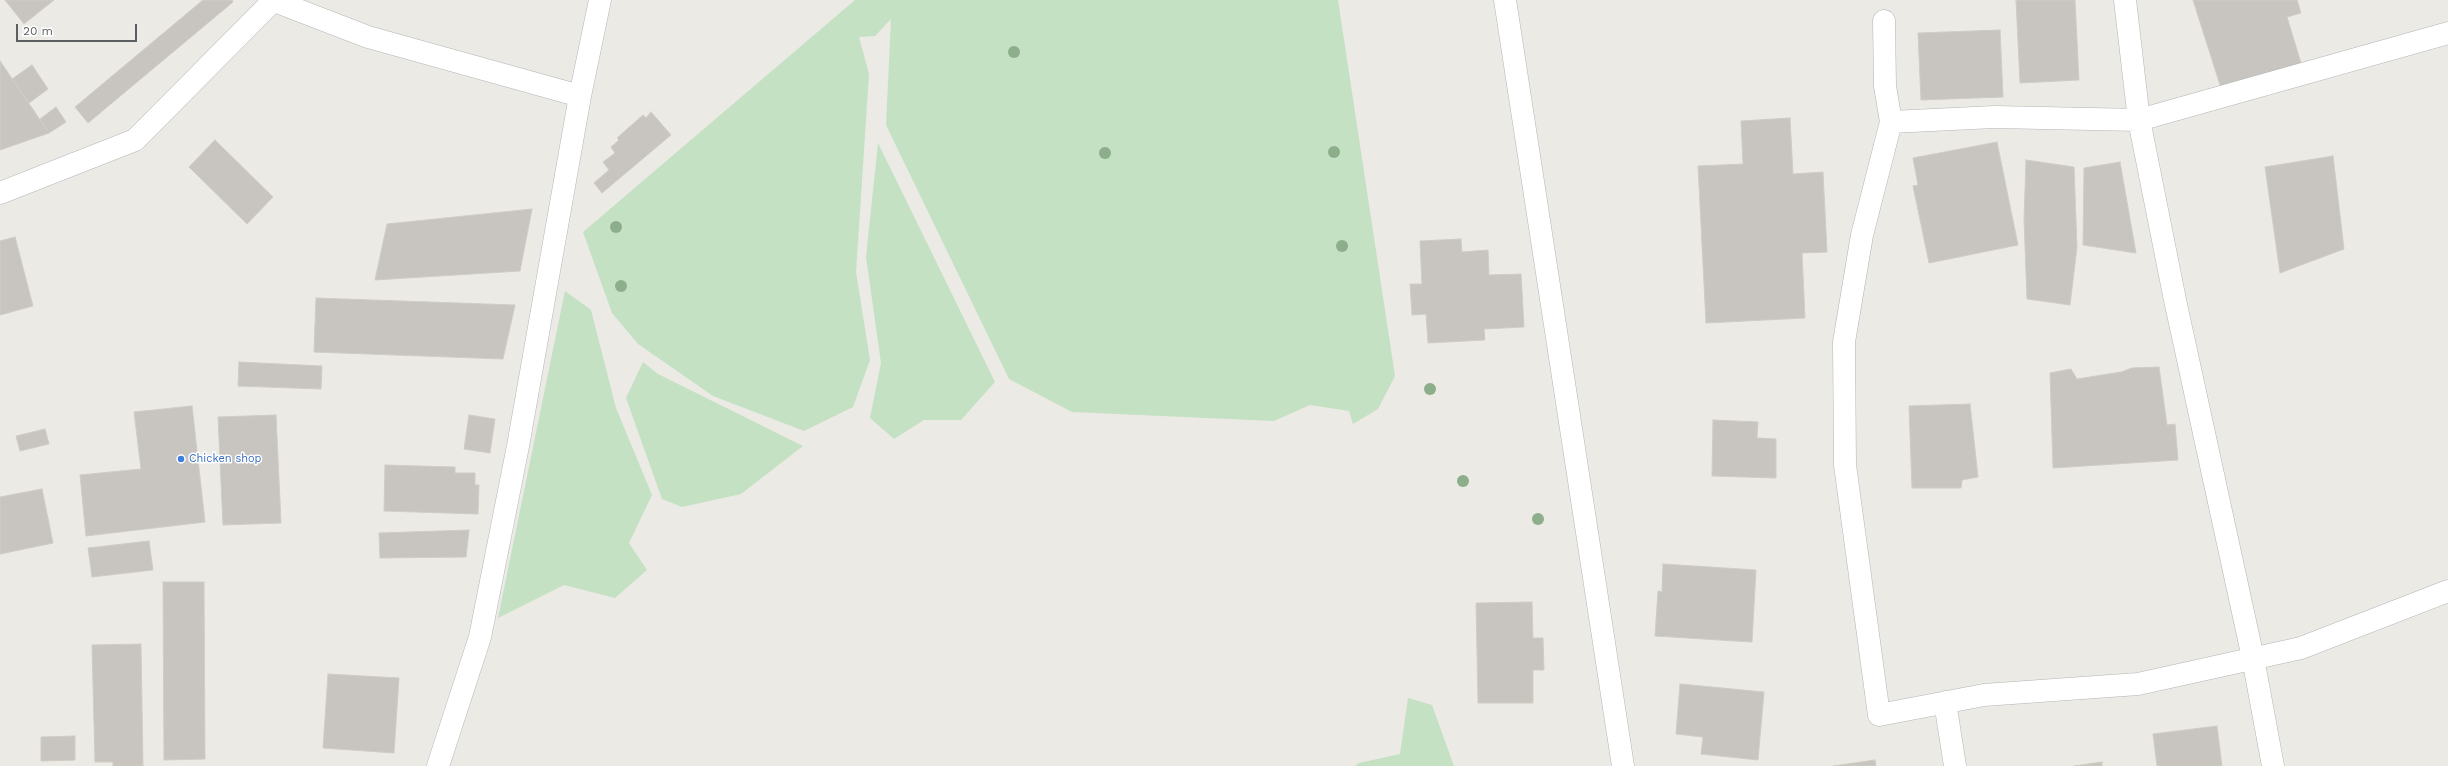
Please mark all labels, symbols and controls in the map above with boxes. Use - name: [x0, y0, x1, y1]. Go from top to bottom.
- scale bar: [18, 16, 139, 42]
- text: 20 m: [23, 24, 53, 38]
- place label: Chicken shop: [189, 452, 261, 466]
- marker: Chicken shop: [176, 454, 186, 464]

